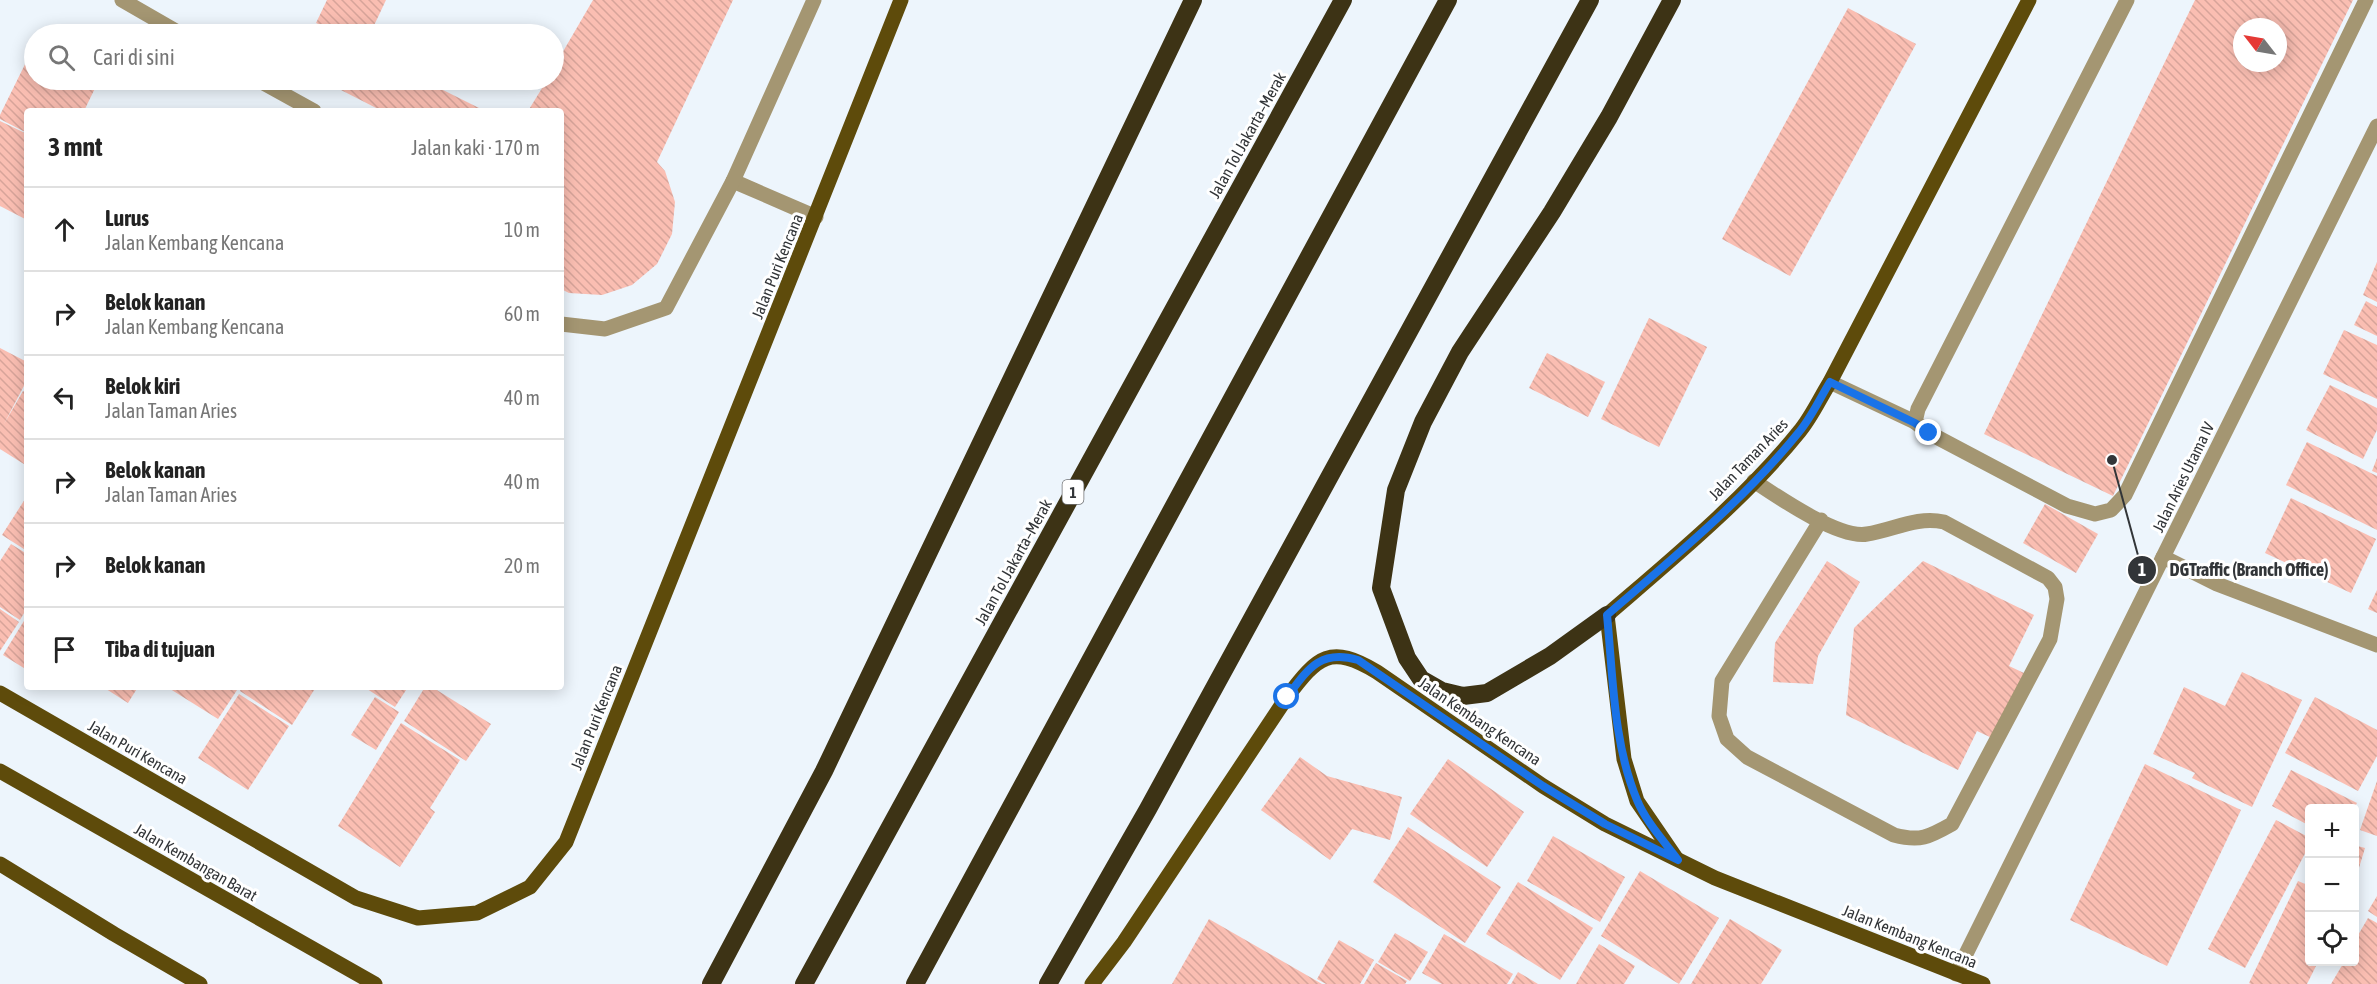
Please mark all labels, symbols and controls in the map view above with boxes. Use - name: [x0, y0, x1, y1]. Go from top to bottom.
- north arrow: [2233, 18, 2287, 72]
- search box: [24, 24, 564, 90]
- icon: search: [45, 41, 78, 74]
- text: Cari di sini: [93, 44, 175, 70]
- street label: Jalan Tol Jakarta–Merak: [1205, 69, 1289, 201]
- text: 3 mnt: [48, 132, 103, 162]
- text: Jalan kaki · 170 m: [411, 136, 540, 159]
- text: Lurus: [105, 205, 149, 231]
- street label: Jalan Puri Kencana: [748, 211, 806, 321]
- icon: ahead: [48, 213, 81, 246]
- text: 10 m: [504, 218, 540, 241]
- text: Jalan Kembang Kencana: [105, 231, 284, 254]
- text: Belok kanan: [105, 289, 206, 315]
- icon: right: [48, 297, 81, 330]
- text: 60 m: [504, 302, 540, 325]
- text: Jalan Kembang Kencana: [105, 315, 284, 338]
- text: Belok kiri: [105, 373, 180, 399]
- icon: left: [48, 381, 81, 414]
- text: 40 m: [504, 386, 540, 409]
- text: Jalan Taman Aries: [105, 399, 237, 422]
- street label: Jalan Taman Aries: [1705, 415, 1791, 503]
- route end: [1915, 419, 1941, 445]
- street label: Jalan Aries Utama IV: [2149, 419, 2217, 535]
- text: Belok kanan: [105, 457, 206, 483]
- icon: right: [48, 465, 81, 498]
- text: 40 m: [504, 470, 540, 493]
- road number: 1: [1062, 480, 1084, 504]
- text: Jalan Taman Aries: [105, 483, 237, 506]
- street label: Jalan Tol Jakarta–Merak: [971, 496, 1055, 628]
- icon: right: [48, 549, 81, 582]
- text: Belok kanan: [105, 552, 206, 578]
- callout: DGTraffic (Branch Office): [2127, 552, 2340, 588]
- text: 20 m: [504, 554, 540, 577]
- text: 1: [2138, 559, 2146, 580]
- text: DGTraffic (Branch Office): [2169, 559, 2329, 580]
- icon: arrive: [48, 633, 81, 666]
- text: Tiba di tujuan: [105, 636, 215, 662]
- street label: Jalan Puri Kencana: [567, 662, 625, 772]
- street label: Jalan Kembang Kencana: [1415, 673, 1545, 769]
- route start: [1273, 683, 1299, 709]
- street label: Jalan Puri Kencana: [85, 716, 191, 788]
- map controls: [2305, 804, 2359, 966]
- button: +: [2305, 804, 2359, 858]
- street label: Jalan Kembangan Barat: [131, 820, 261, 906]
- button: −: [2305, 858, 2359, 912]
- street label: Jalan Kembang Kencana: [1840, 901, 1980, 972]
- button: locate: [2305, 912, 2359, 966]

